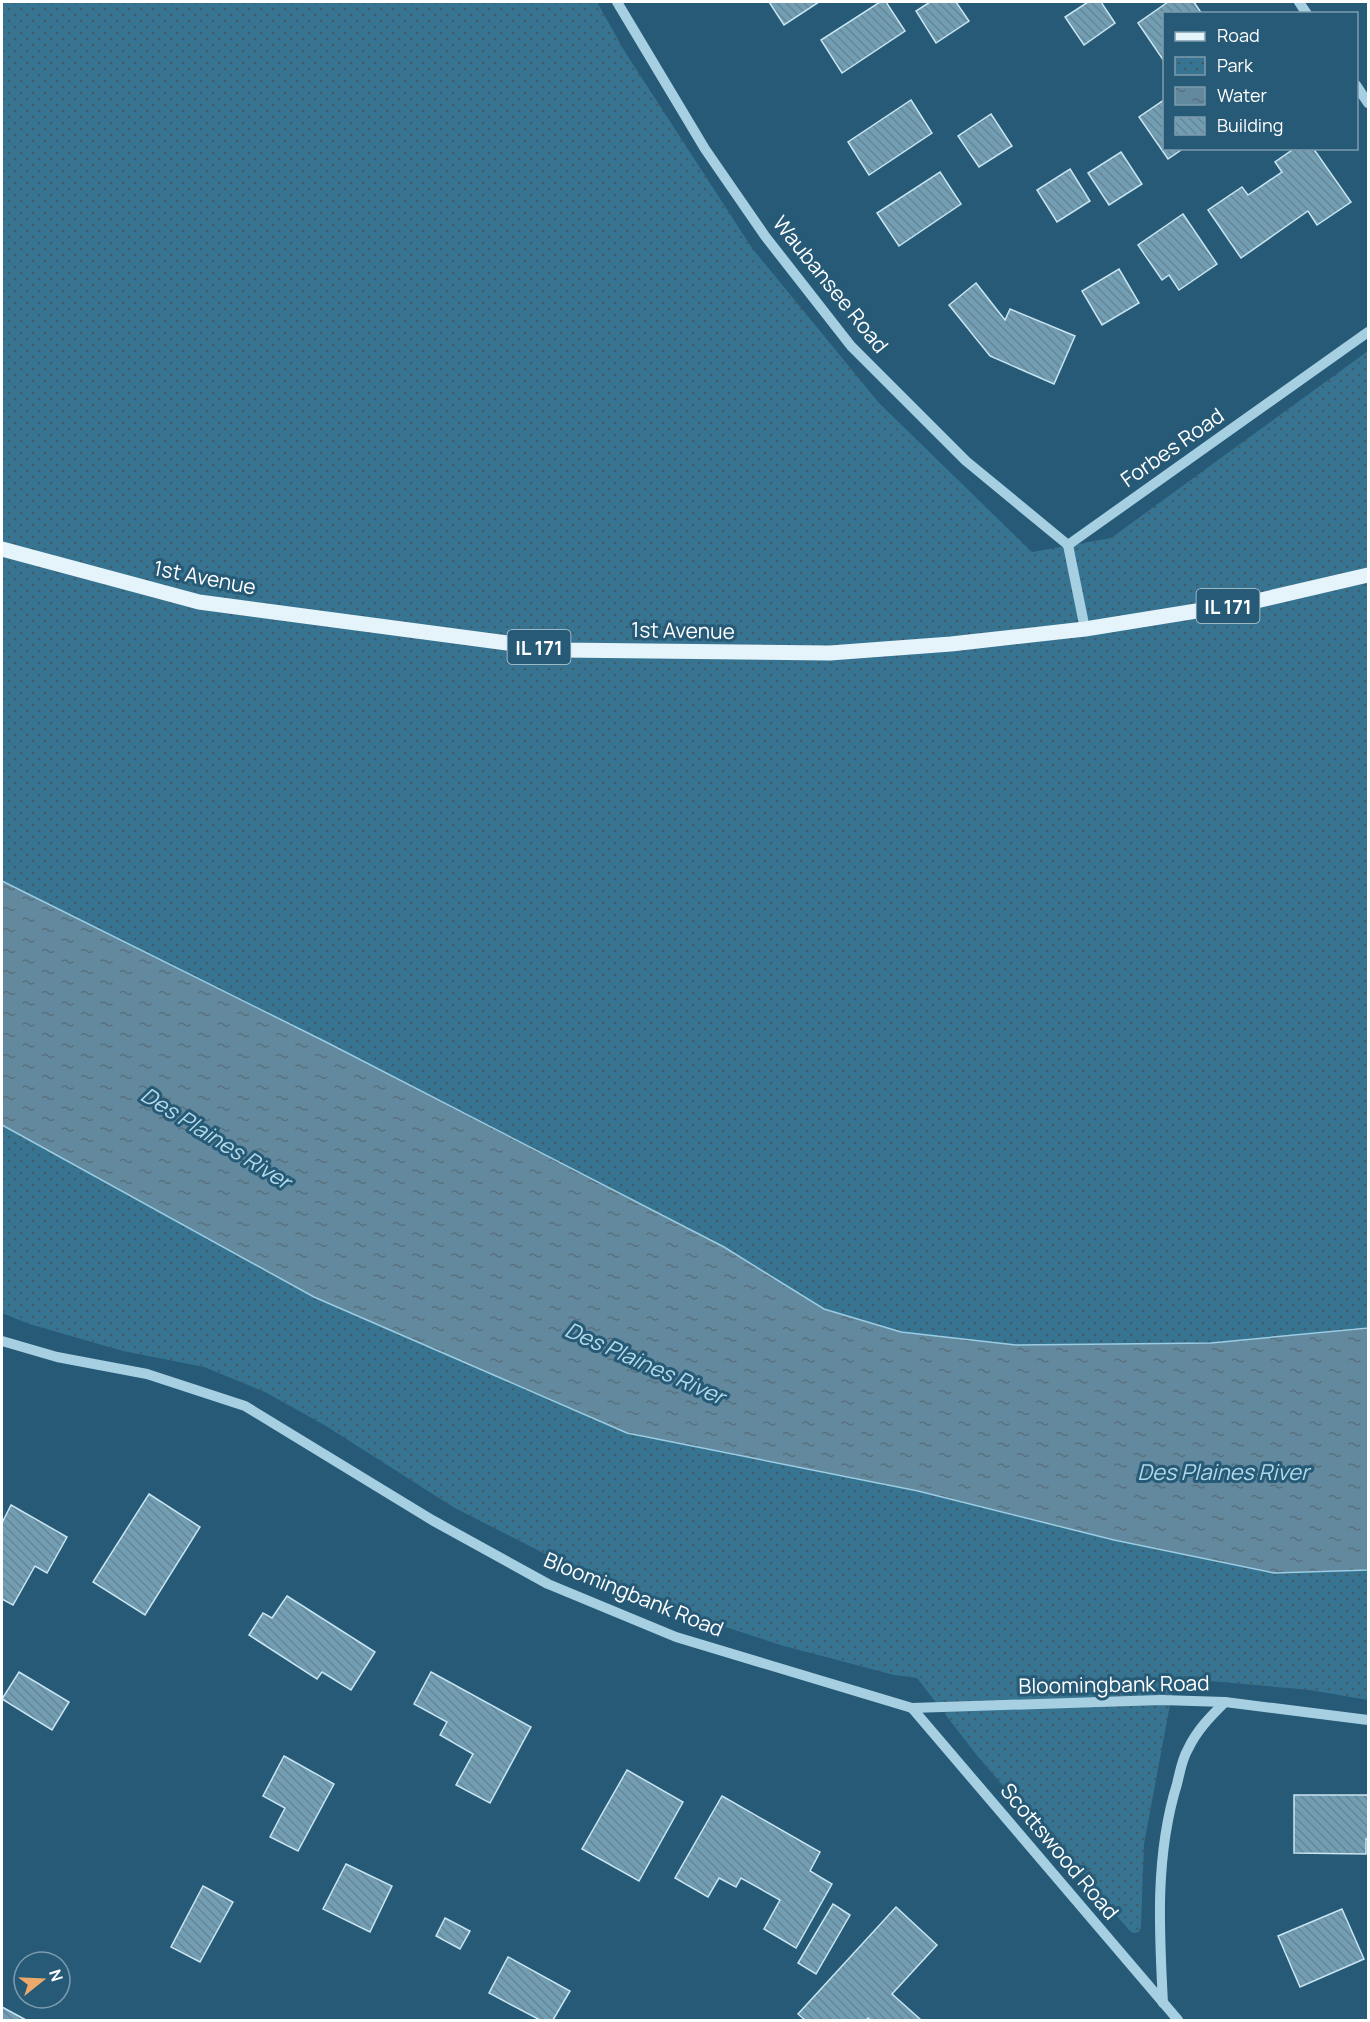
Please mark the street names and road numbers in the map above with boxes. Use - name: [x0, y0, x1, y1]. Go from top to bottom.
- street label: Waubansee Road: [767, 210, 895, 358]
- street label: Forbes Road: [1115, 401, 1229, 493]
- street label: 1st Avenue: [151, 553, 259, 601]
- road number: IL 171: [1196, 589, 1260, 623]
- street label: 1st Avenue: [631, 615, 735, 645]
- road number: IL 171: [508, 630, 570, 664]
- street label: Bloomingbank Road: [540, 1545, 728, 1643]
- street label: Bloomingbank Road: [1018, 1668, 1210, 1700]
- street label: Scottswood Road: [995, 1777, 1125, 1925]

